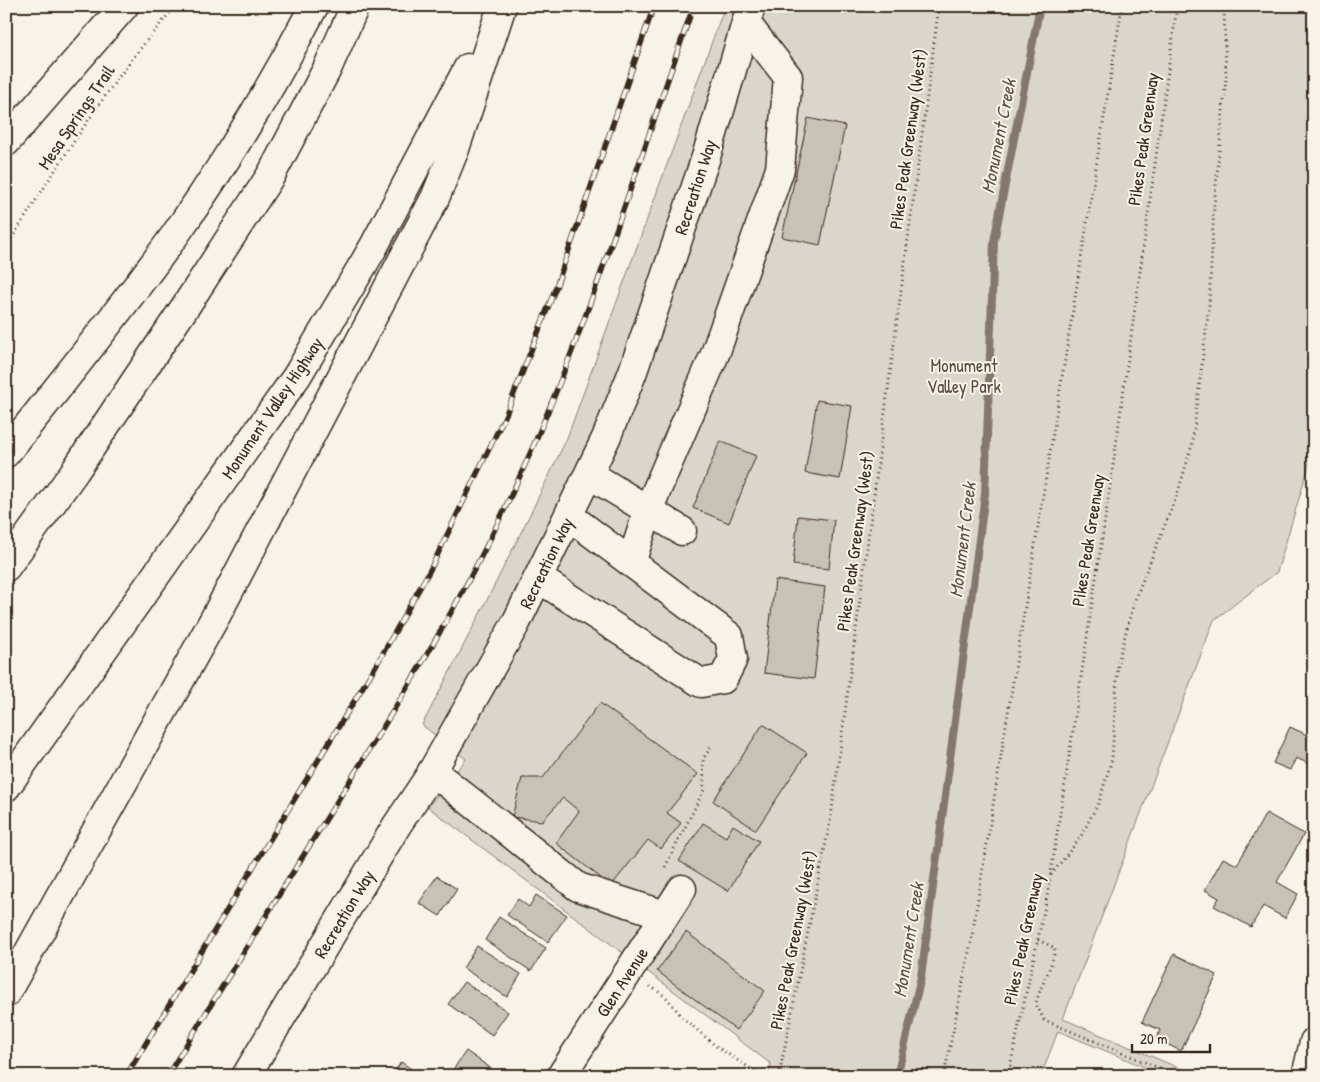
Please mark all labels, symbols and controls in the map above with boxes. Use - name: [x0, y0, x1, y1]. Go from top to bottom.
- street label: Pikes Peak Greenway (West): [883, 47, 933, 231]
- street label: Mesa Springs Trail: [32, 60, 120, 174]
- street label: Pikes Peak Greenway: [1121, 71, 1165, 207]
- water label: Monument Creek: [974, 75, 1022, 195]
- street label: Recreation Way: [668, 136, 722, 238]
- street label: Monument Valley Highway: [215, 332, 329, 484]
- park label: Monument Valley Park: [927, 353, 1002, 399]
- street label: Pikes Peak Greenway (West): [830, 449, 880, 633]
- street label: Pikes Peak Greenway: [1065, 472, 1111, 608]
- water label: Monument Creek: [942, 479, 982, 599]
- street label: Recreation Way: [513, 513, 579, 613]
- street label: Pikes Peak Greenway (West): [763, 848, 823, 1032]
- street label: Recreation Way: [308, 865, 380, 963]
- street label: Pikes Peak Greenway: [997, 871, 1049, 1007]
- water label: Monument Creek: [886, 879, 930, 999]
- street label: Glen Avenue: [590, 942, 654, 1022]
- scale bar: [1132, 1022, 1210, 1054]
- text: 20 m: [1140, 1028, 1167, 1049]

